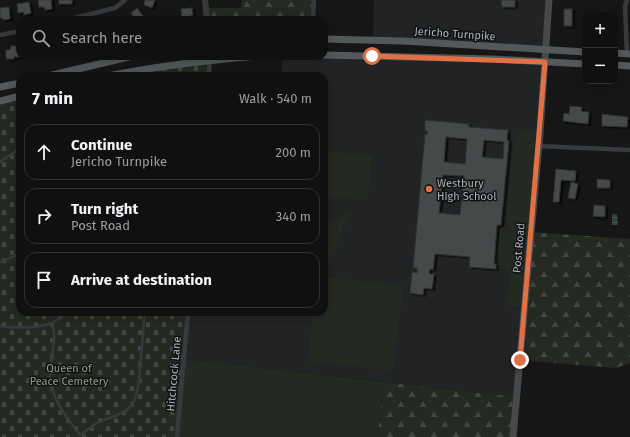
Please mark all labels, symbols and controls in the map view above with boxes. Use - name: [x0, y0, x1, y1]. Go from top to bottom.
- map controls: [582, 12, 618, 84]
- button: +: [582, 12, 618, 48]
- search box: [16, 16, 328, 60]
- street label: Jericho Turnpike: [414, 25, 496, 43]
- icon: search: [30, 27, 52, 49]
- text: Search here: [62, 29, 142, 47]
- route start: [363, 47, 381, 65]
- button: −: [582, 48, 618, 84]
- text: 7 min: [32, 88, 73, 109]
- text: Walk · 540 m: [239, 91, 312, 106]
- text: Continue: [71, 136, 132, 154]
- icon: ahead: [33, 141, 55, 163]
- text: 200 m: [275, 145, 311, 160]
- text: Jericho Turnpike: [71, 154, 167, 169]
- place label: Westbury High School: [437, 177, 496, 203]
- marker: Westbury High School: [424, 184, 434, 194]
- text: Turn right: [71, 200, 138, 218]
- icon: right: [33, 205, 55, 227]
- text: 340 m: [276, 209, 311, 224]
- text: Post Road: [71, 218, 130, 233]
- street label: Post Road: [510, 223, 528, 273]
- icon: arrive: [33, 269, 55, 291]
- text: Arrive at destination: [71, 271, 212, 289]
- street label: Hitchcock Lane: [164, 336, 184, 412]
- route end: [511, 351, 529, 369]
- park label: Queen of Peace Cemetery: [30, 362, 109, 388]

